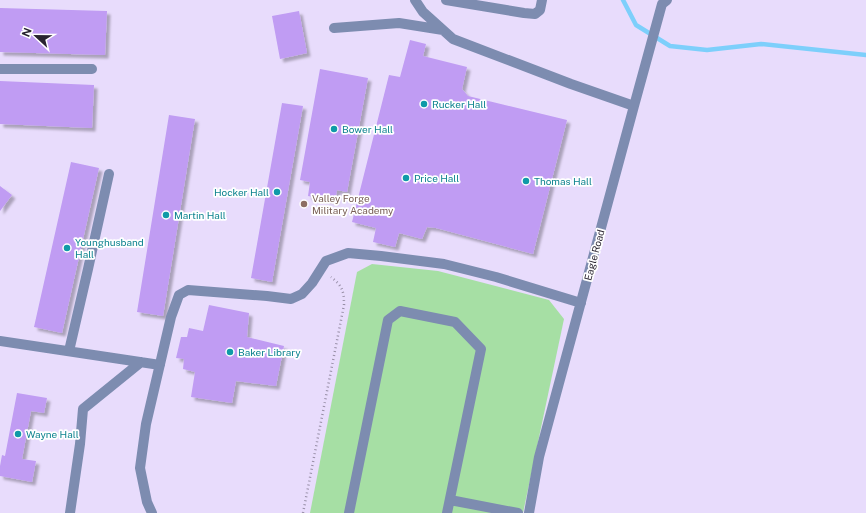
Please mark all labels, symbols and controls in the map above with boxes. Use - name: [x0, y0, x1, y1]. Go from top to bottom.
- north arrow: [16, 16, 56, 56]
- text: N: [20, 26, 34, 38]
- place label: Rucker Hall: [432, 98, 486, 110]
- marker: Rucker Hall: [419, 99, 429, 109]
- place label: Bower Hall: [342, 123, 393, 135]
- marker: Bower Hall: [329, 124, 339, 134]
- place label: Price Hall: [414, 172, 459, 184]
- marker: Price Hall: [401, 173, 411, 183]
- place label: Thomas Hall: [534, 175, 592, 187]
- marker: Thomas Hall: [521, 176, 531, 186]
- place label: Hocker Hall: [214, 186, 269, 198]
- marker: Hocker Hall: [272, 187, 282, 197]
- place label: Valley Forge Military Academy: [312, 192, 394, 216]
- marker: Valley Forge Military Academy: [299, 199, 309, 209]
- place label: Martin Hall: [174, 209, 226, 221]
- marker: Martin Hall: [161, 210, 171, 220]
- street label: Eagle Road: [581, 228, 607, 282]
- place label: Younghusband Hall: [75, 236, 144, 260]
- marker: Younghusband Hall: [62, 243, 72, 253]
- place label: Baker Library: [238, 346, 301, 358]
- marker: Baker Library: [225, 347, 235, 357]
- place label: Wayne Hall: [26, 428, 79, 440]
- marker: Wayne Hall: [13, 429, 23, 439]

